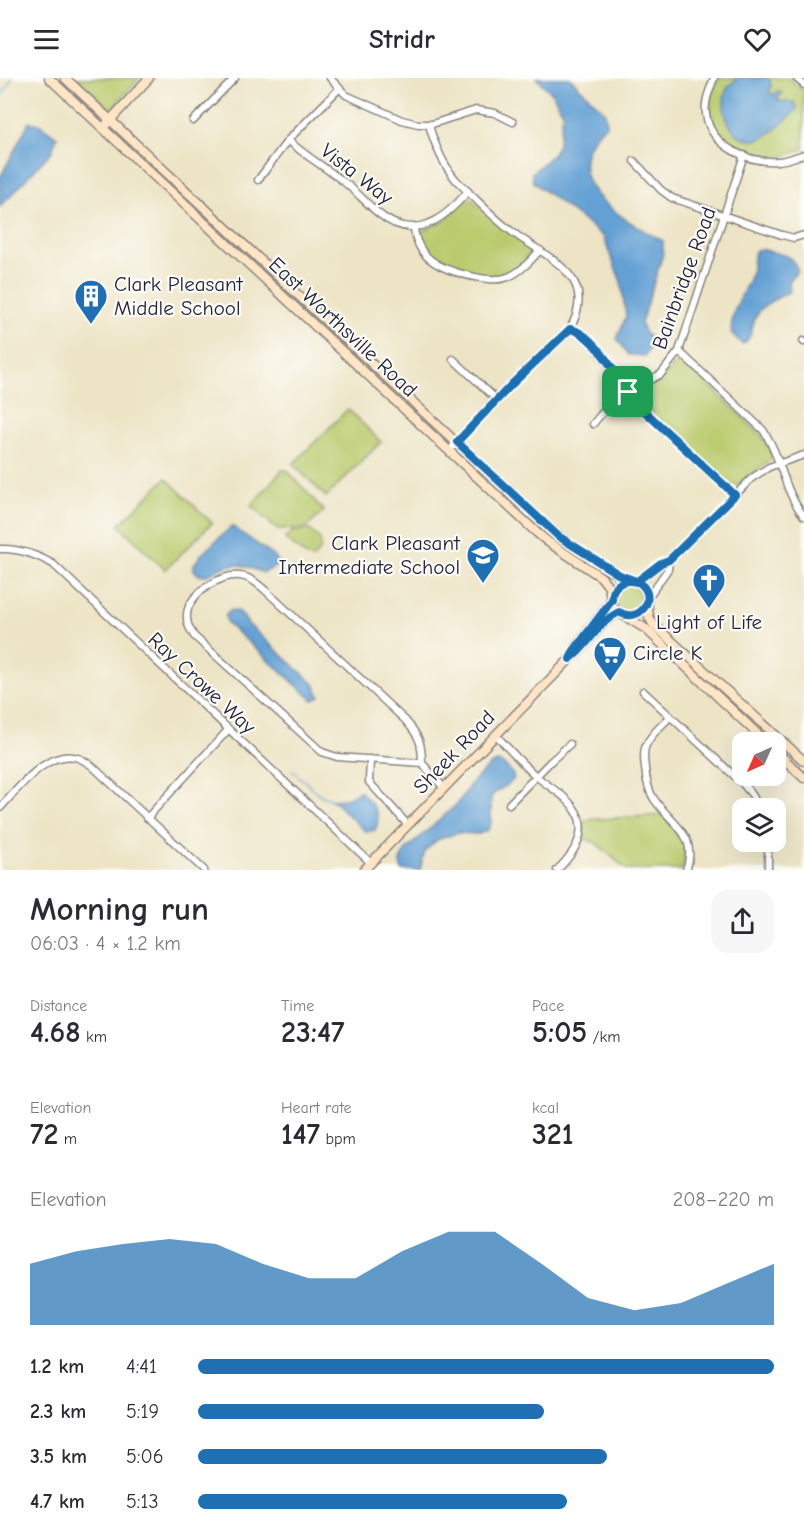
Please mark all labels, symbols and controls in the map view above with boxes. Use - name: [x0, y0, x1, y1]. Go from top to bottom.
- icon: menu: [30, 23, 63, 56]
- icon: heart: [741, 23, 774, 56]
- text: Stridr: [369, 24, 435, 55]
- street label: Vista Way: [316, 138, 398, 210]
- street label: Bainbridge Road: [647, 204, 721, 352]
- street label: East Worthsville Road: [264, 252, 422, 402]
- place label: Clark Pleasant Middle School: [114, 272, 244, 320]
- building icon: Clark Pleasant Middle School: [73, 278, 109, 325]
- pin: [602, 366, 653, 417]
- icon: arrive: [611, 375, 644, 408]
- place label: Clark Pleasant Intermediate School: [279, 531, 461, 579]
- school or university icon: Clark Pleasant Intermediate School: [465, 537, 501, 584]
- church icon: Light of Life: [691, 562, 727, 609]
- place label: Light of Life: [656, 610, 762, 634]
- street label: Ray Crowe Way: [143, 627, 261, 739]
- supermarket icon: Circle K: [592, 635, 628, 682]
- place label: Circle K: [633, 641, 703, 665]
- street label: Sheek Road: [408, 705, 500, 799]
- north arrow: [732, 732, 786, 786]
- map controls: [732, 732, 786, 852]
- button: layers: [732, 798, 786, 852]
- text: Morning run: [30, 890, 209, 928]
- button: share: [711, 890, 774, 953]
- text: 06:03 · 4 × 1.2 km: [30, 932, 181, 955]
- text: Distance: [30, 997, 87, 1015]
- text: Time: [281, 997, 314, 1015]
- text: Pace: [532, 997, 564, 1015]
- text: 4.68: [30, 1015, 81, 1050]
- text: 23:47: [281, 1015, 345, 1050]
- text: 5:05: [532, 1015, 587, 1050]
- text: km: [81, 1028, 107, 1046]
- text: /km: [587, 1028, 621, 1046]
- text: Elevation: [30, 1099, 91, 1117]
- text: Heart rate: [281, 1099, 352, 1117]
- text: kcal: [532, 1099, 559, 1117]
- text: 72: [30, 1117, 58, 1152]
- text: 147: [281, 1117, 320, 1152]
- text: 321: [532, 1117, 574, 1152]
- text: m: [58, 1130, 77, 1148]
- text: bpm: [320, 1130, 356, 1148]
- text: Elevation: [30, 1188, 107, 1211]
- text: 208–220 m: [673, 1188, 774, 1211]
- text: 1.2 km: [30, 1355, 84, 1378]
- text: 4:41: [126, 1355, 157, 1378]
- text: 2.3 km: [30, 1400, 86, 1423]
- text: 5:19: [126, 1400, 159, 1423]
- text: 3.5 km: [30, 1445, 87, 1468]
- text: 5:06: [126, 1445, 163, 1468]
- text: 4.7 km: [30, 1490, 85, 1513]
- text: 5:13: [126, 1490, 159, 1513]

